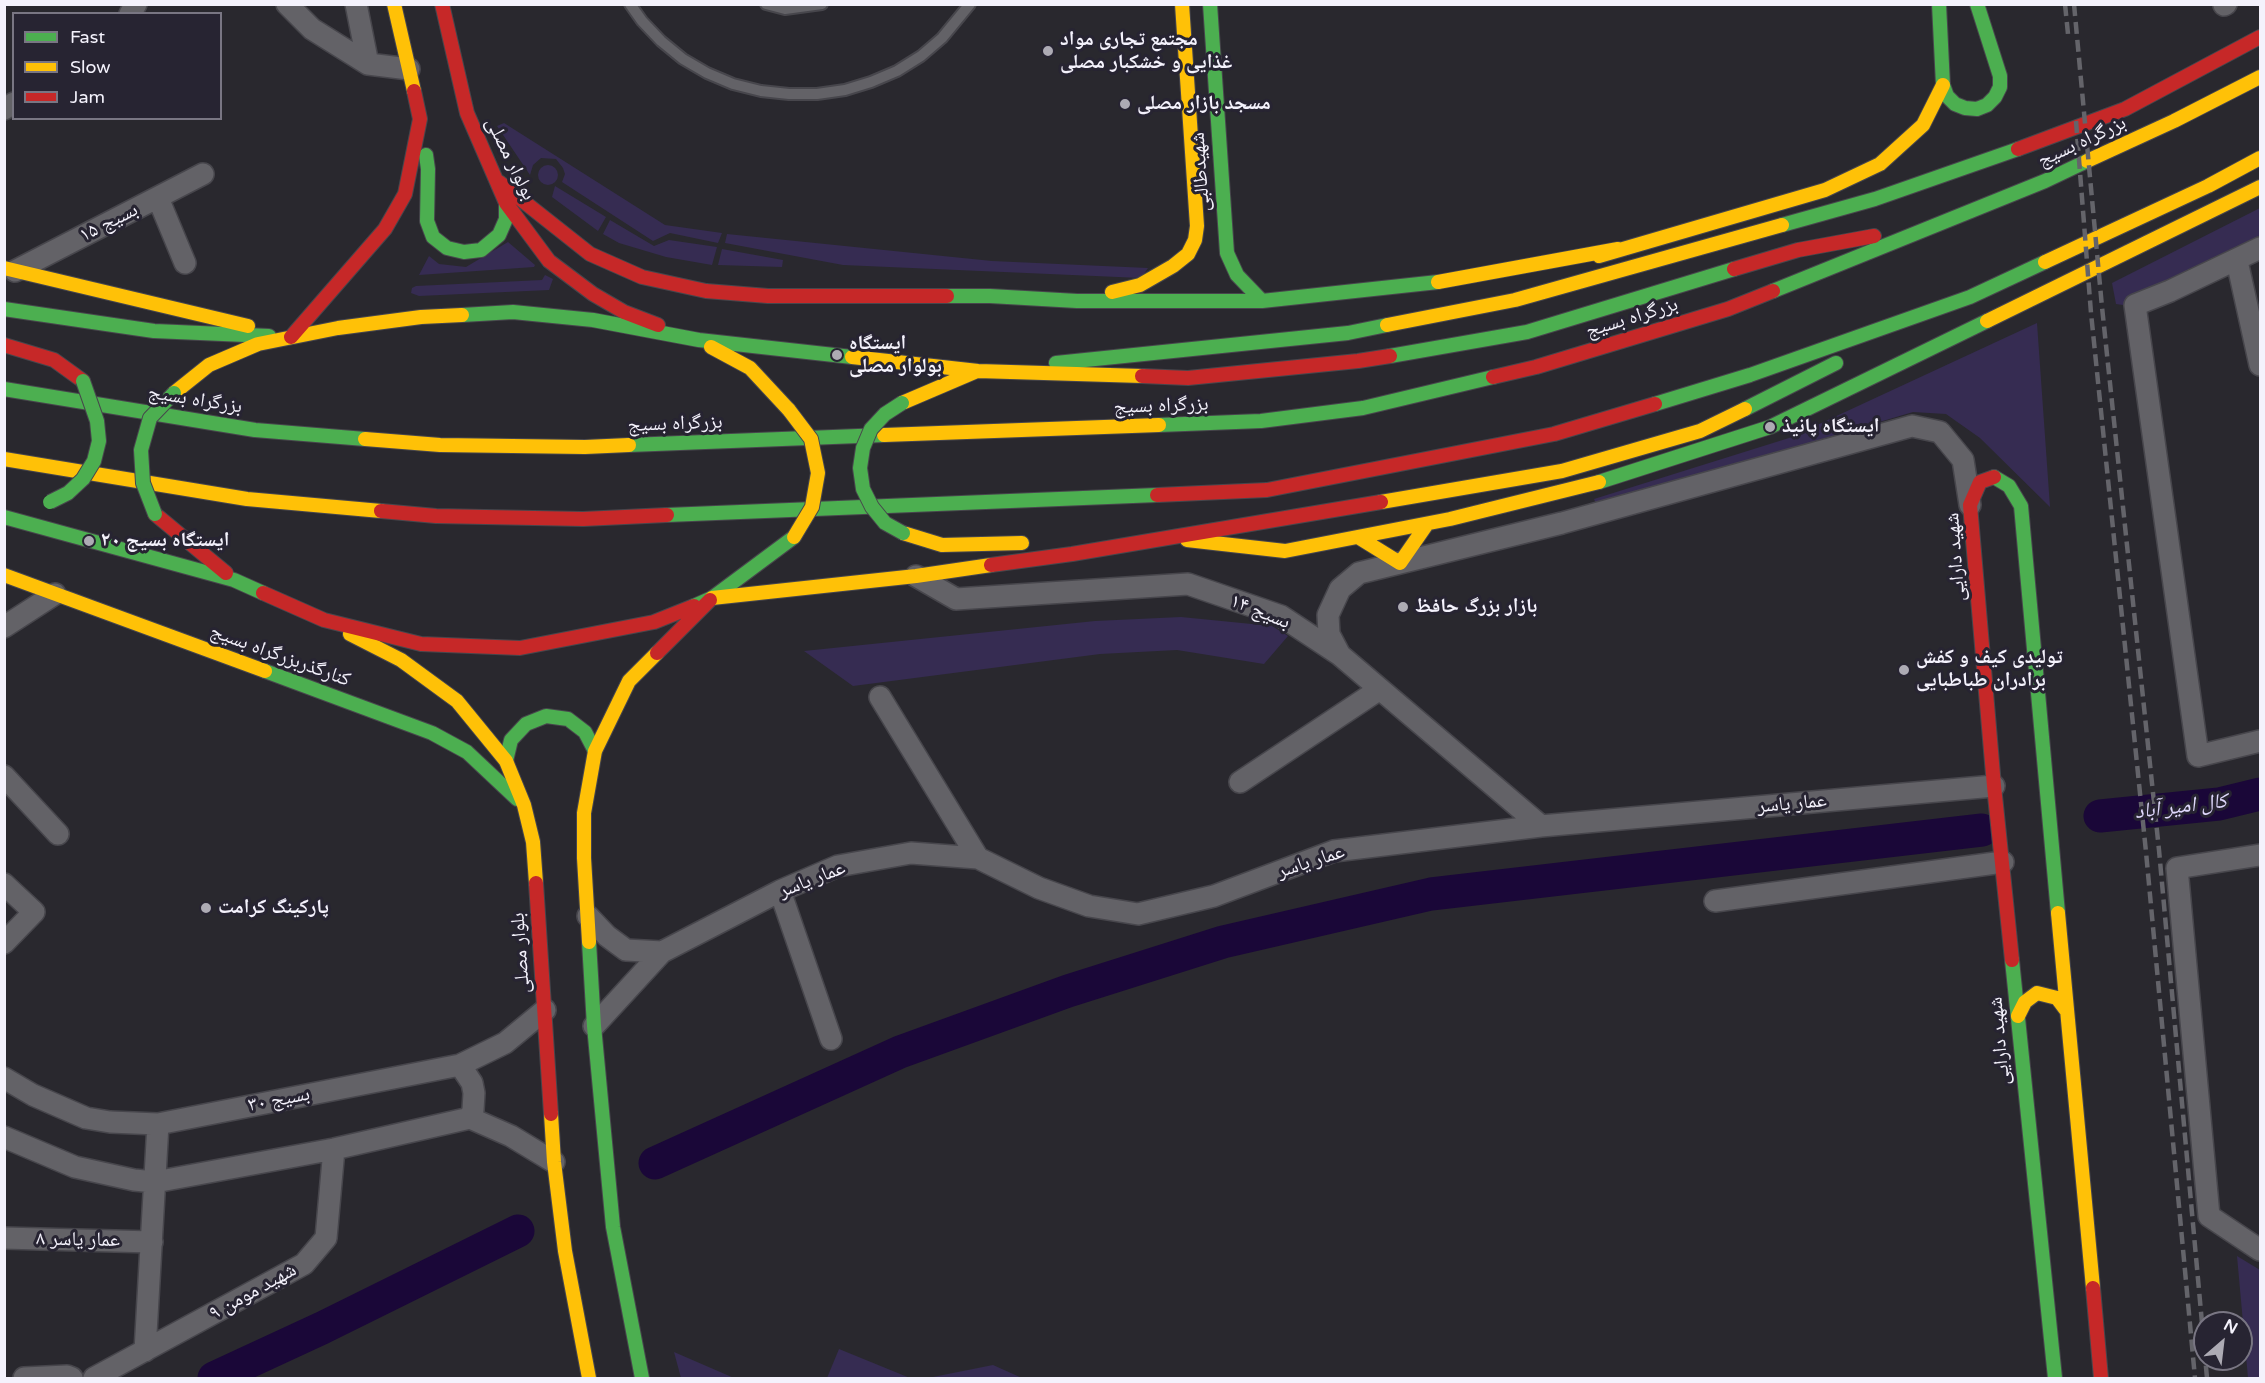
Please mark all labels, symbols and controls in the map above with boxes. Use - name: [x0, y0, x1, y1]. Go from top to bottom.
- legend: [12, 12, 222, 120]
- text: Fast: [70, 26, 105, 48]
- place label: مجتمع تجاری مواد غذایی و خشکبار مصلی: [1060, 28, 1232, 75]
- marker: مجتمع تجاری مواد غذایی و خشکبار مصلی: [1041, 44, 1055, 58]
- text: Slow: [70, 56, 111, 78]
- text: Jam: [70, 86, 105, 108]
- place label: مسجد بازار مصلی: [1137, 92, 1271, 116]
- marker: مسجد بازار مصلی: [1118, 97, 1132, 111]
- street label: بزرگراه بسیج: [2034, 111, 2130, 173]
- street label: بولوار مصلی: [480, 114, 540, 204]
- street label: شهیدطالبی: [1186, 131, 1216, 213]
- street label: بسیج ۱۵: [76, 198, 142, 248]
- street label: بزرگراه بسیج: [1583, 293, 1681, 343]
- place label: ایستگاه بولوار مصلی: [849, 332, 942, 379]
- marker: ایستگاه بولوار مصلی: [830, 348, 844, 362]
- street label: بزرگراه بسیج: [146, 381, 244, 419]
- street label: بزرگراه بسیج: [1113, 392, 1209, 420]
- street label: بزرگراه بسیج: [627, 410, 723, 438]
- place label: ایستگاه پانیذ: [1782, 415, 1879, 439]
- marker: ایستگاه پانیذ: [1763, 420, 1777, 434]
- street label: شهید دارایی: [1941, 512, 1971, 602]
- place label: ایستگاه بسیج ۲۰: [101, 529, 229, 553]
- marker: ایستگاه بسیج ۲۰: [82, 534, 96, 548]
- street label: بسیج ۱۴: [1227, 589, 1293, 635]
- place label: بازار بزرگ حافظ: [1415, 595, 1537, 619]
- marker: بازار بزرگ حافظ: [1396, 600, 1410, 614]
- street label: کنارگذربزرگراه بسیج: [207, 619, 353, 693]
- place label: تولیدی کیف و کفش برادران طباطبایی: [1916, 646, 2063, 693]
- marker: تولیدی کیف و کفش برادران طباطبایی: [1897, 663, 1911, 677]
- street label: عمار یاسر: [1756, 789, 1828, 819]
- water label: کال امیر آباد: [2133, 789, 2229, 825]
- street label: عمار یاسر: [1274, 840, 1348, 884]
- street label: عمار یاسر: [775, 856, 849, 904]
- place label: پارکینگ کرامت: [218, 896, 329, 920]
- marker: پارکینگ کرامت: [199, 901, 213, 915]
- street label: بلوار مصلی: [506, 912, 536, 994]
- street label: شهید دارایی: [1984, 996, 2016, 1086]
- street label: بسیج ۳۰: [246, 1082, 312, 1118]
- street label: عمار یاسر ۸: [36, 1227, 120, 1253]
- street label: شهید مومن ۹: [205, 1258, 301, 1326]
- north arrow: [2193, 1311, 2253, 1371]
- text: N: [2220, 1315, 2241, 1339]

